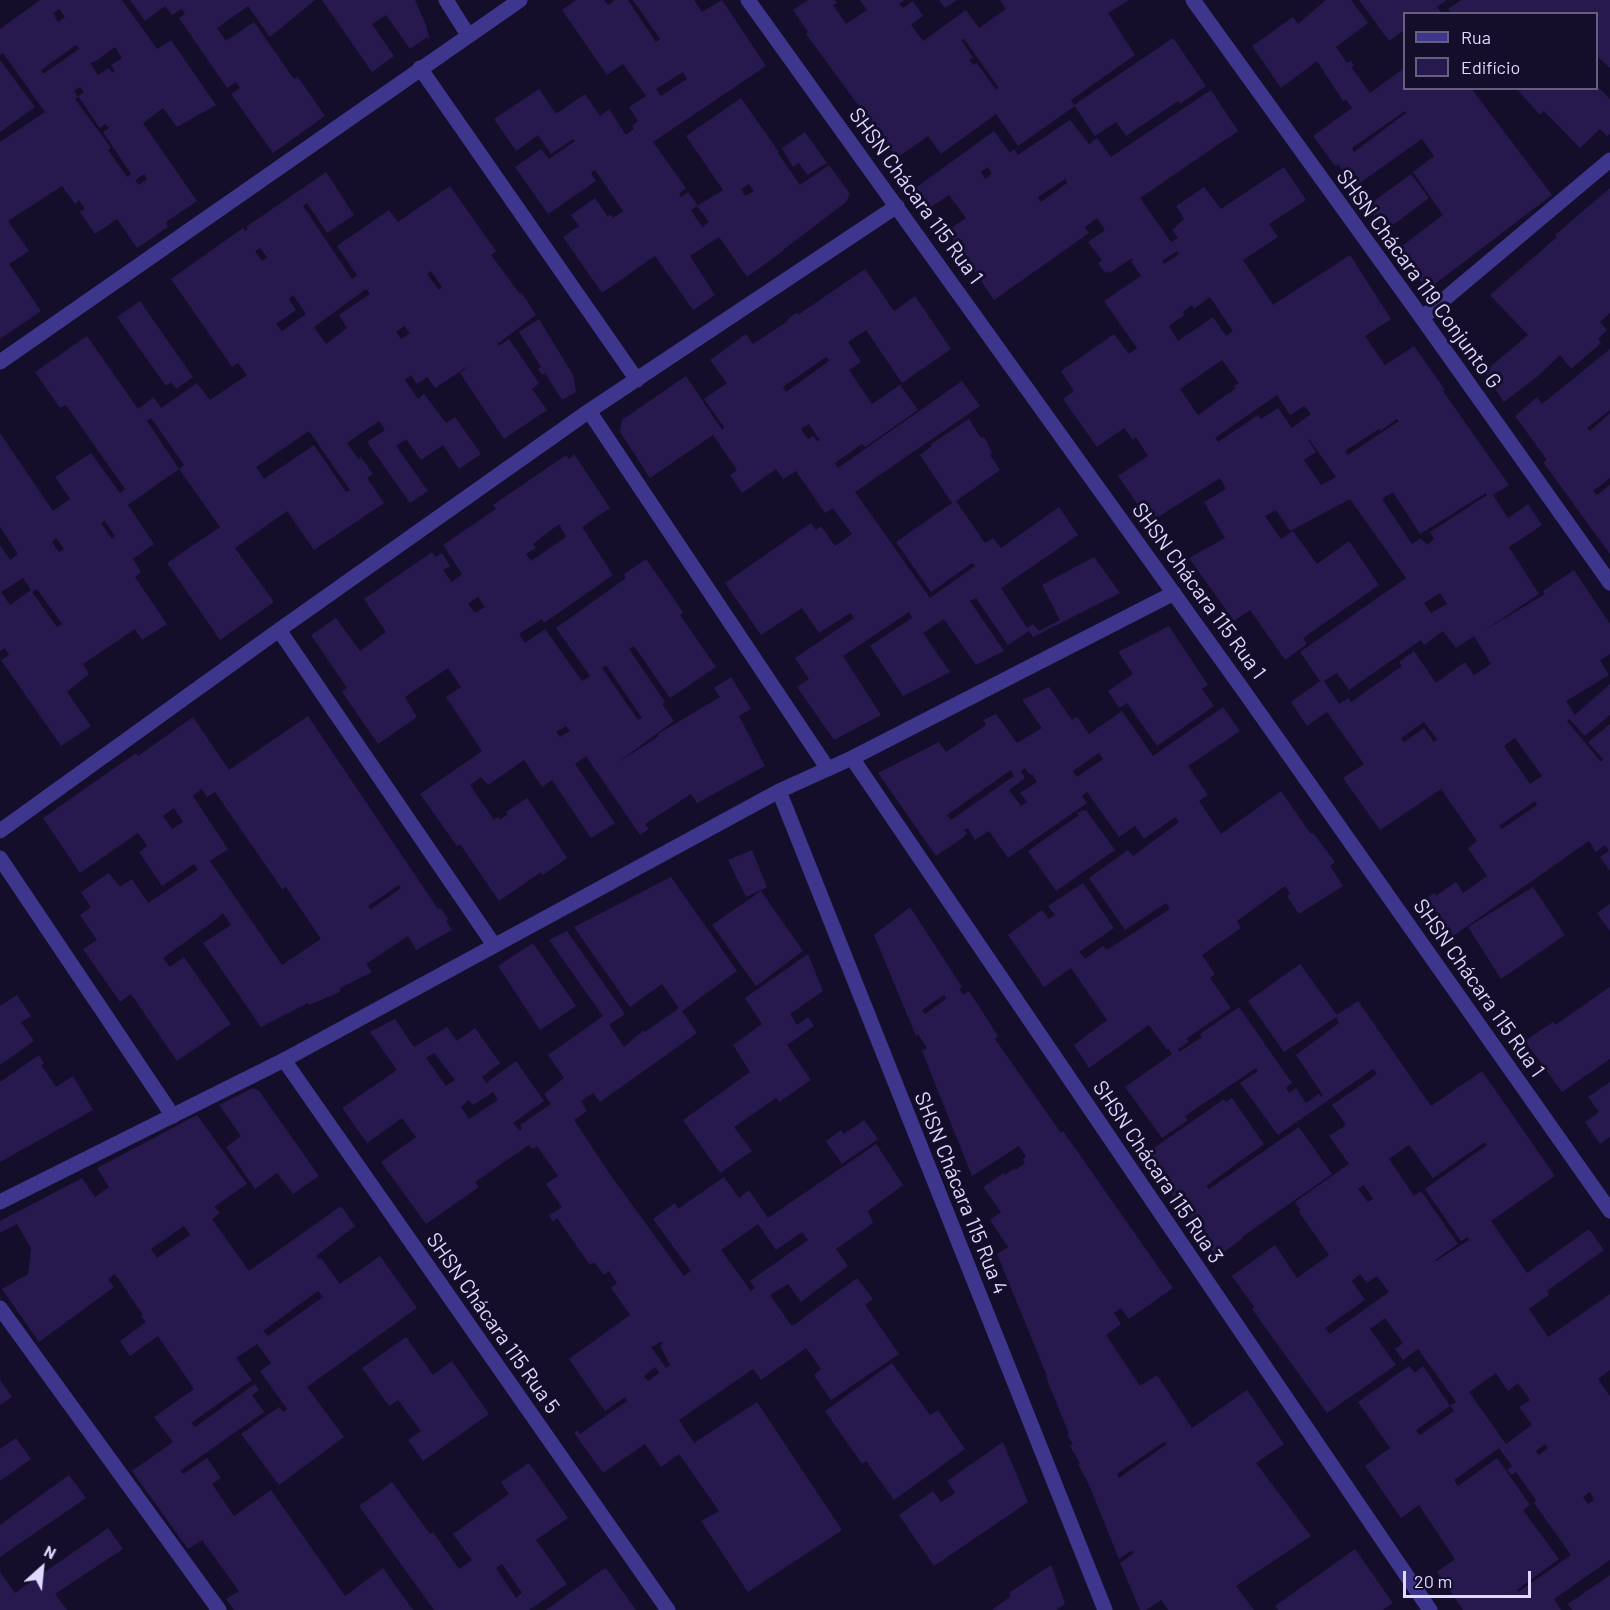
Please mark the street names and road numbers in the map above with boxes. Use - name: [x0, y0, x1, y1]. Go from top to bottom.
- street label: SHSN Chácara 115 Rua 1: [844, 103, 988, 289]
- street label: SHSN Chácara 119 Conjunto G: [1331, 165, 1507, 393]
- street label: SHSN Chácara 115 Rua 1: [1127, 498, 1271, 684]
- street label: SHSN Chácara 115 Rua 1: [1408, 894, 1550, 1082]
- street label: SHSN Chácara 115 Rua 3: [1087, 1076, 1229, 1268]
- street label: SHSN Chácara 115 Rua 4: [909, 1088, 1013, 1298]
- street label: SHSN Chácara 115 Rua 5: [421, 1228, 565, 1418]

